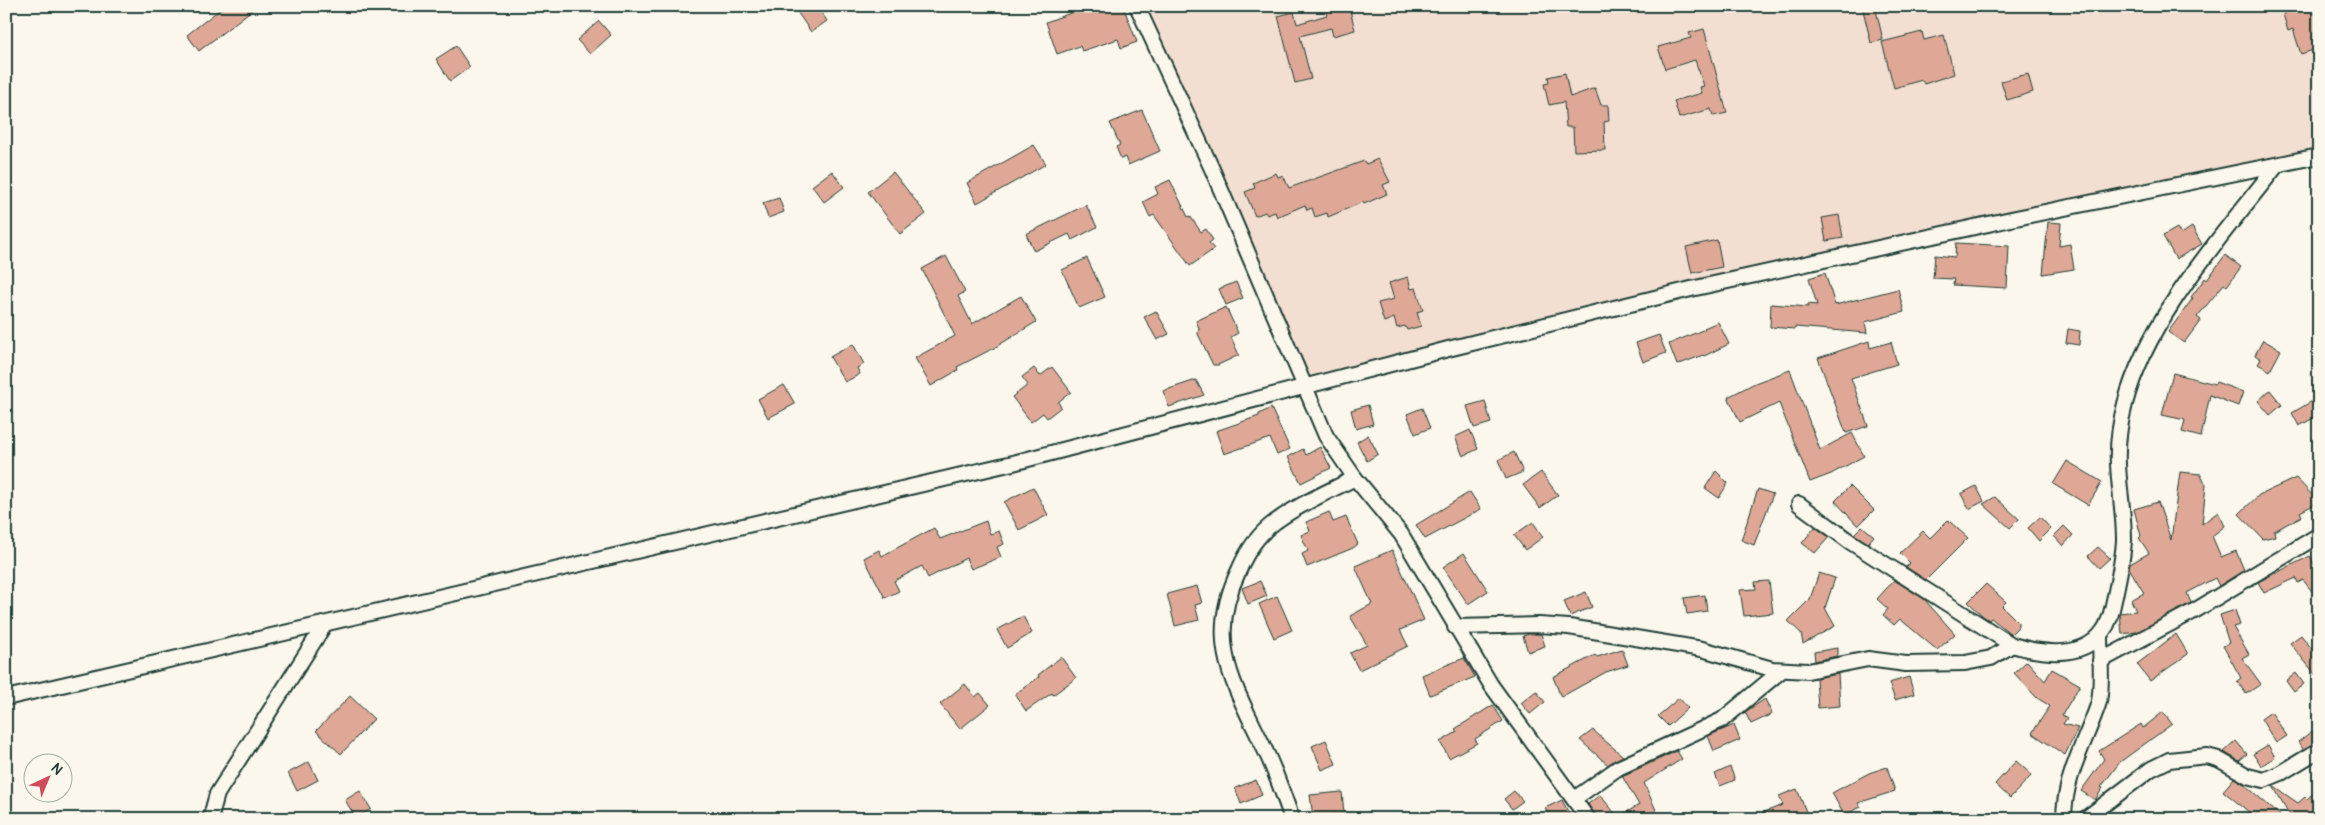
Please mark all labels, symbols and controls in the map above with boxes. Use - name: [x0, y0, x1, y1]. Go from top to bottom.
- north arrow: [22, 752, 72, 802]
- text: N: [47, 760, 66, 778]

